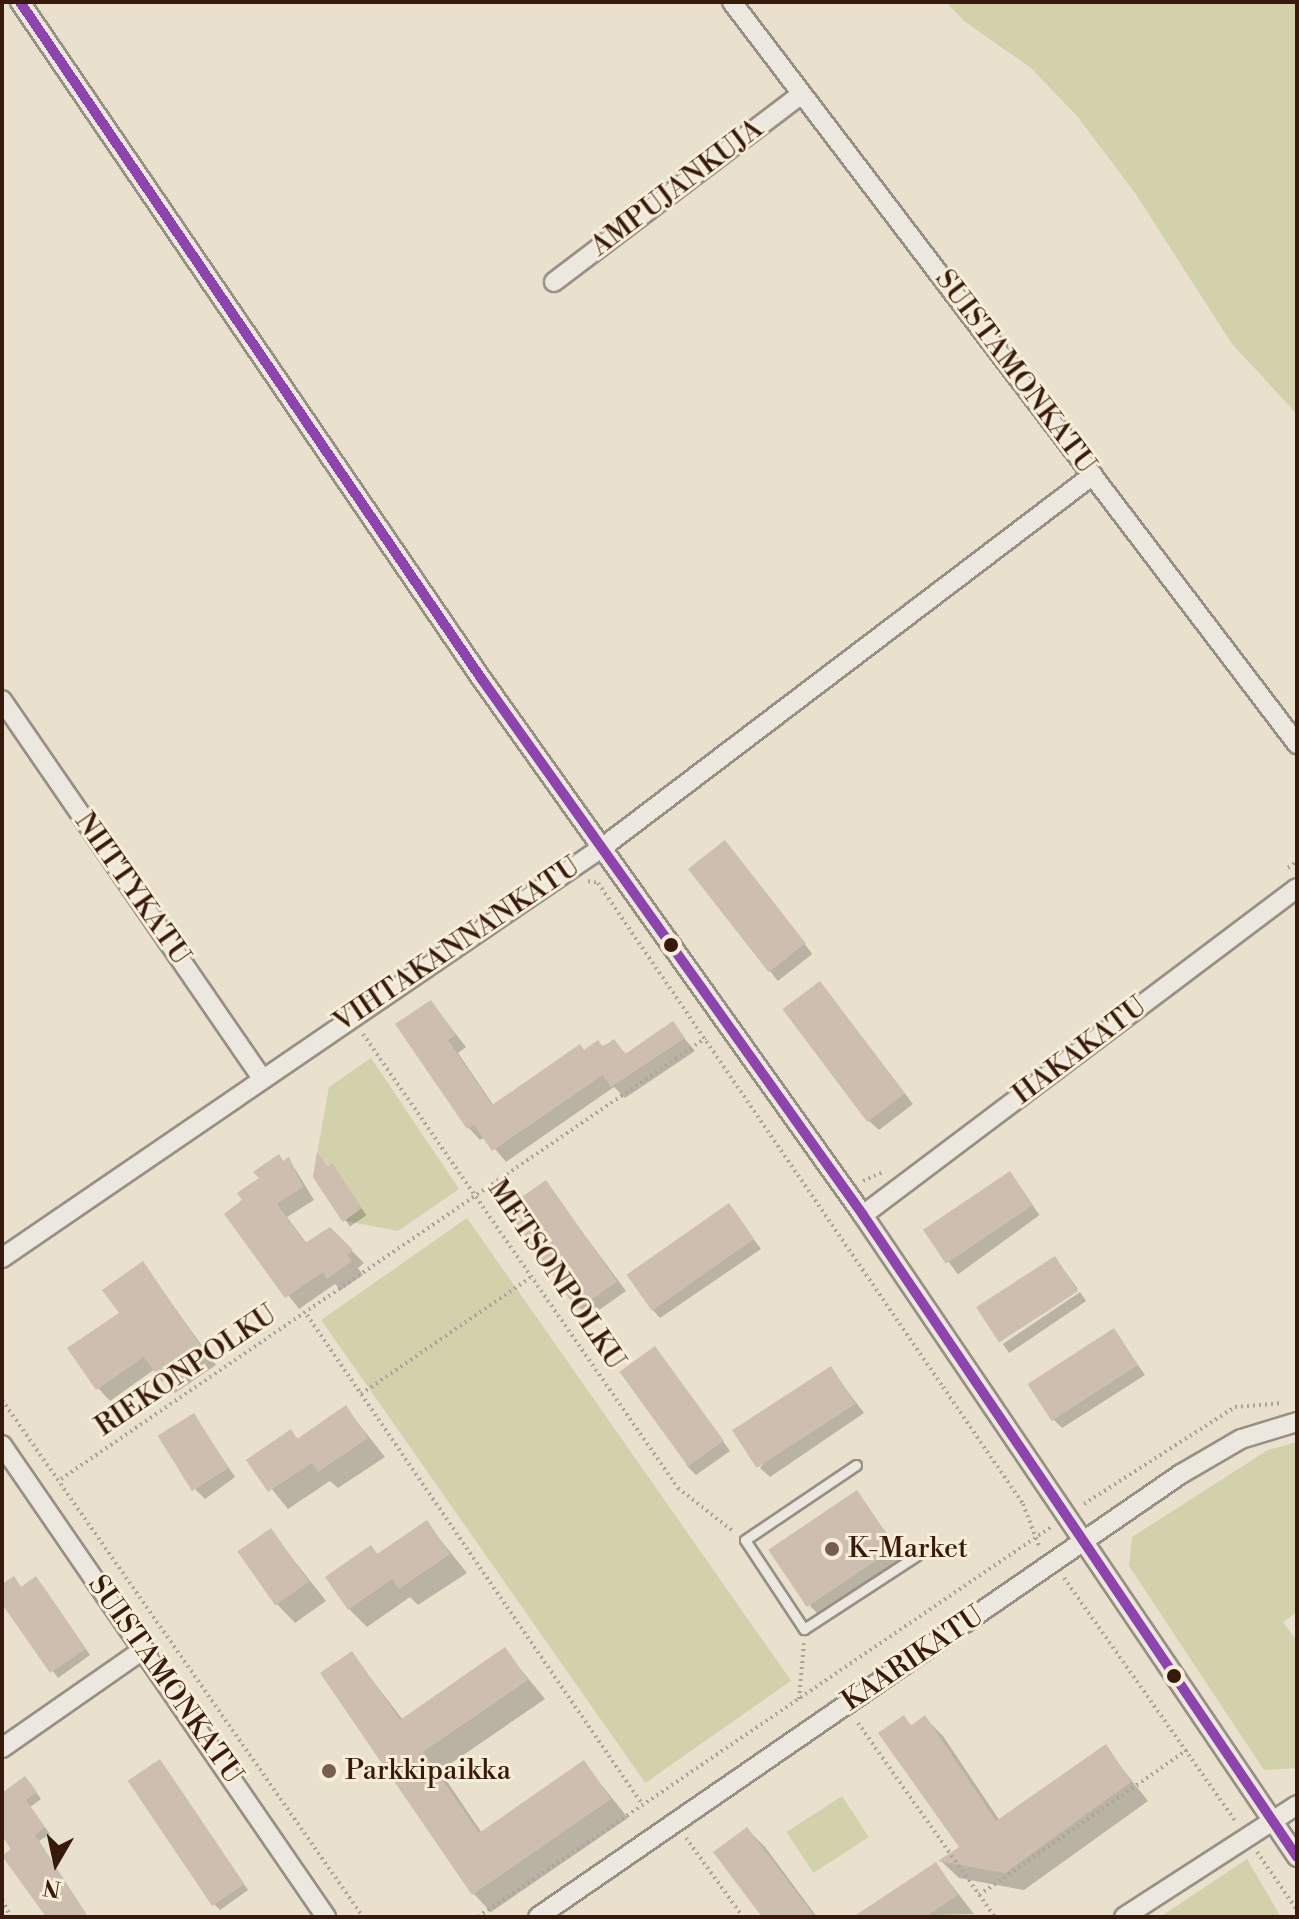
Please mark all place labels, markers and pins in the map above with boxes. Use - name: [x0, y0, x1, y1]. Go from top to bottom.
- unlabelled marker: [663, 937, 679, 953]
- place label: K-Market: [848, 1532, 968, 1566]
- marker: K-Market: [823, 1540, 841, 1558]
- unlabelled marker: [1166, 1668, 1182, 1684]
- place label: Parkkipaikka: [345, 1754, 511, 1788]
- marker: Parkkipaikka: [320, 1762, 338, 1780]

